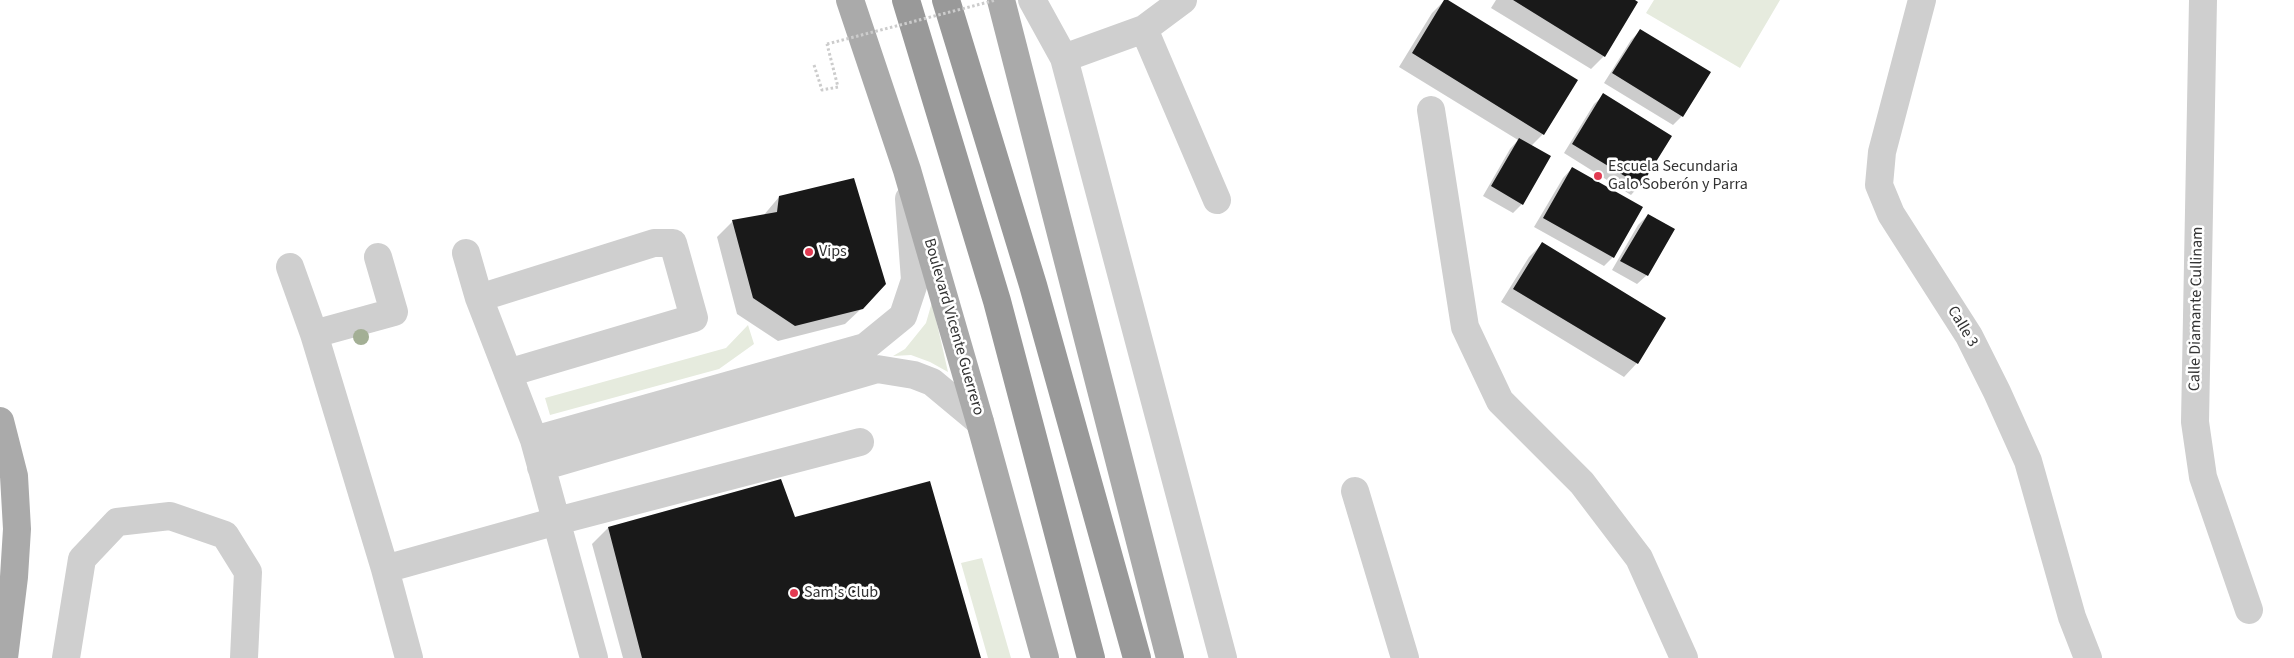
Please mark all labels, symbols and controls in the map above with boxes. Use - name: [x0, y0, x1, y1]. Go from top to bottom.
- place label: Escuela Secundaria Galo Soberón y Parra: [1608, 157, 1748, 195]
- marker: Escuela Secundaria Galo Soberón y Parra: [1592, 170, 1604, 182]
- street label: Calle Diamante Cullinam: [2186, 227, 2208, 391]
- street label: Boulevard Vicente Guerrero: [919, 236, 987, 418]
- place label: Vips: [819, 242, 847, 262]
- marker: Vips: [803, 246, 815, 258]
- street label: Calle 3: [1942, 303, 1982, 351]
- place label: Sam's Club: [804, 583, 878, 603]
- marker: Sam's Club: [788, 587, 800, 599]

